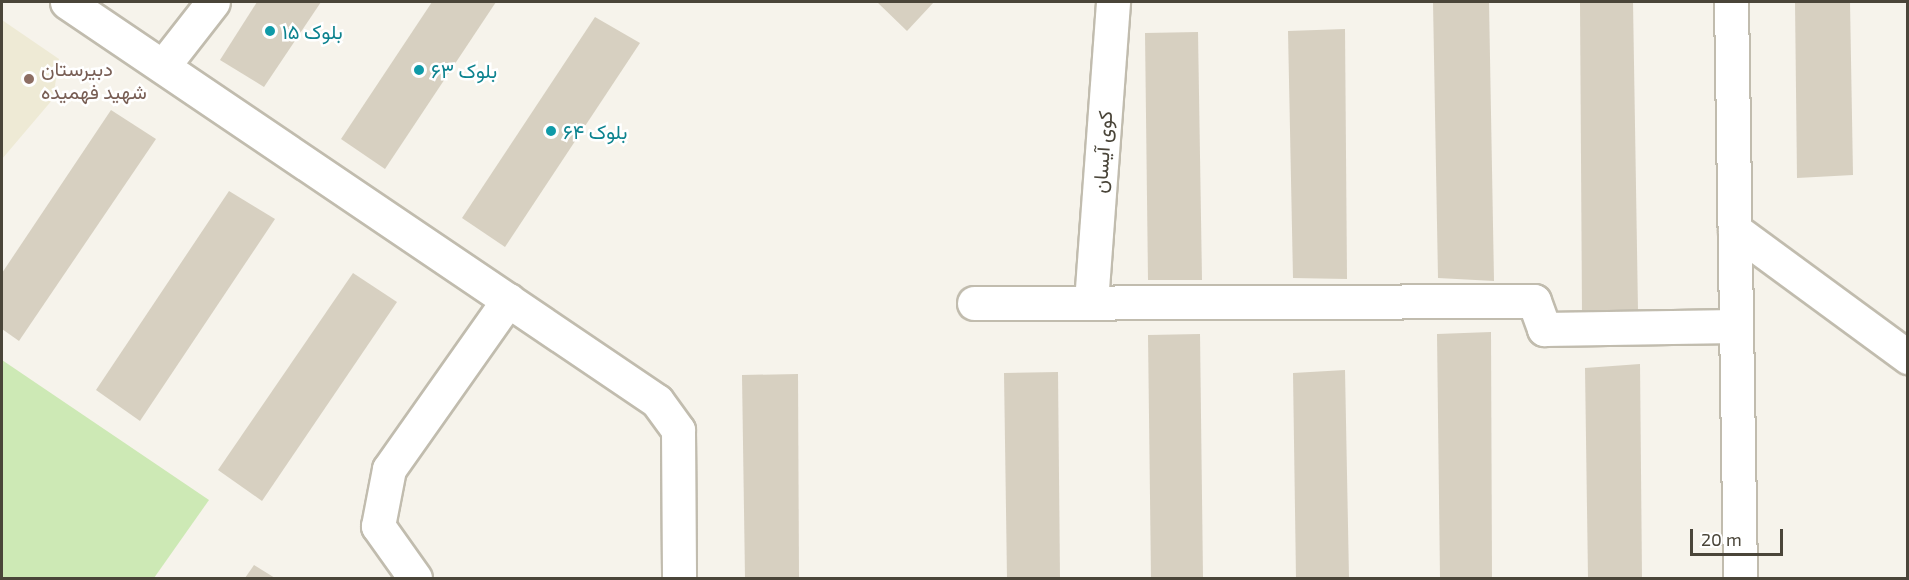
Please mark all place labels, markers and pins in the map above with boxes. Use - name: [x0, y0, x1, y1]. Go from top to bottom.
- place label: بلوک ۱۵: [282, 19, 343, 43]
- marker: بلوک ۱۵: [263, 24, 277, 38]
- place label: دبیرستان شهید فهمیده: [41, 56, 147, 103]
- place label: بلوک ۶۳: [431, 58, 497, 82]
- marker: بلوک ۶۳: [412, 63, 426, 77]
- marker: دبیرستان شهید فهمیده: [22, 72, 36, 86]
- place label: بلوک ۶۴: [563, 119, 627, 143]
- marker: بلوک ۶۴: [544, 124, 558, 138]

